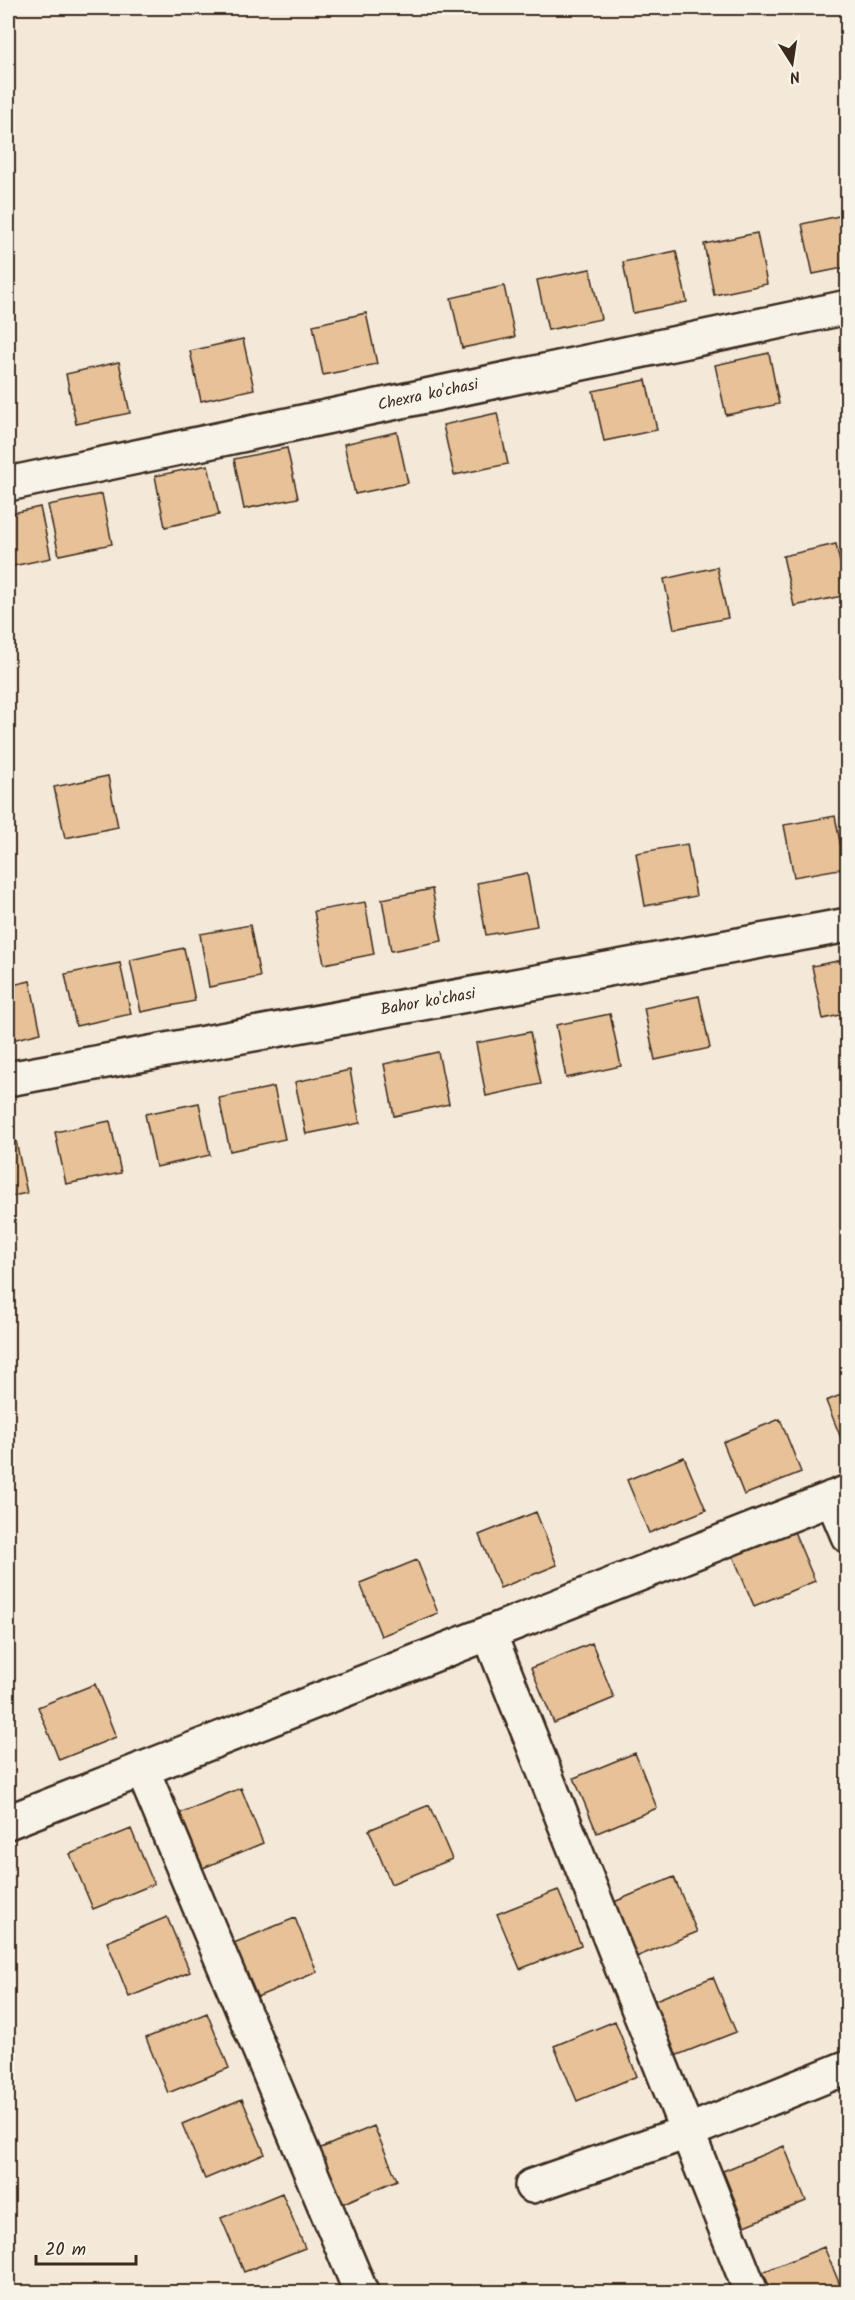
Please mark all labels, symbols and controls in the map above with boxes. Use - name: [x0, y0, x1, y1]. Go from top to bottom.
- north arrow: [762, 33, 822, 93]
- text: N: [787, 63, 802, 89]
- street label: Chexra ko'chasi: [375, 372, 482, 418]
- street label: Bahor ko'chasi: [378, 981, 479, 1023]
- scale bar: [36, 2228, 136, 2266]
- text: 20 m: [45, 2236, 86, 2265]

